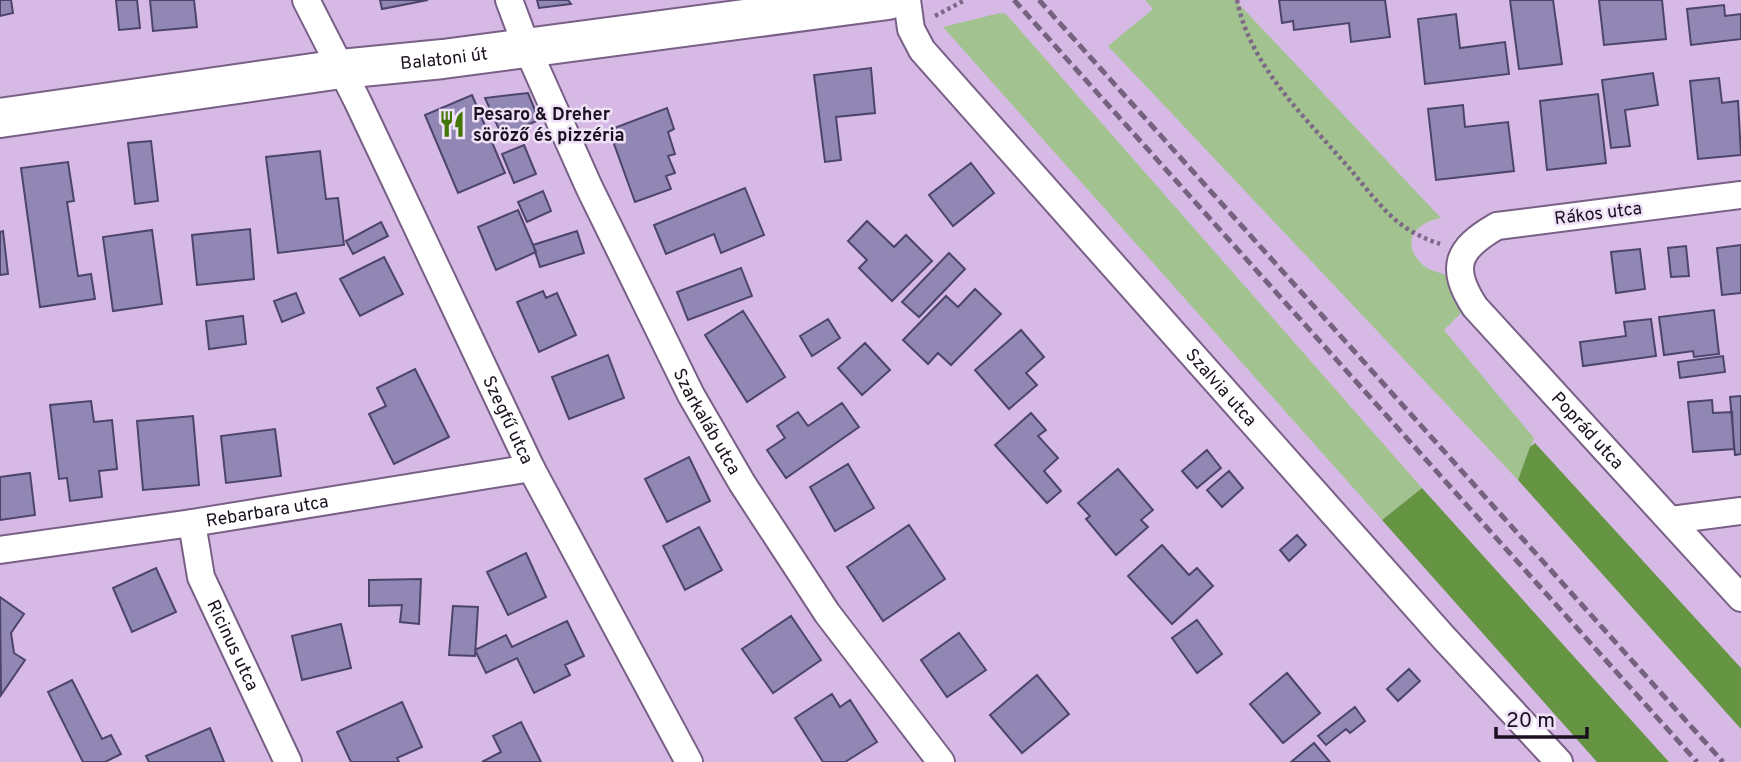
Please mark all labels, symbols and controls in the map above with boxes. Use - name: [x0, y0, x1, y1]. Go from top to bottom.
- street label: Balatoni út: [399, 43, 489, 76]
- place label: Pesaro & Dreher söröző és pizzéria: [473, 104, 625, 148]
- restaurant icon: Pesaro & Dreher söröző és pizzéria: [437, 109, 467, 139]
- street label: Rákos utca: [1553, 198, 1643, 231]
- street label: Szalvia utca: [1180, 345, 1261, 432]
- street label: Szarkaláb utca: [667, 365, 745, 480]
- street label: Szegfű utca: [476, 372, 538, 468]
- street label: Poprád utca: [1545, 388, 1628, 475]
- street label: Rebarbara utca: [204, 491, 330, 534]
- street label: Ricinus utca: [200, 596, 263, 695]
- scale bar: [1496, 696, 1587, 740]
- text: 20 m: [1506, 708, 1555, 735]

